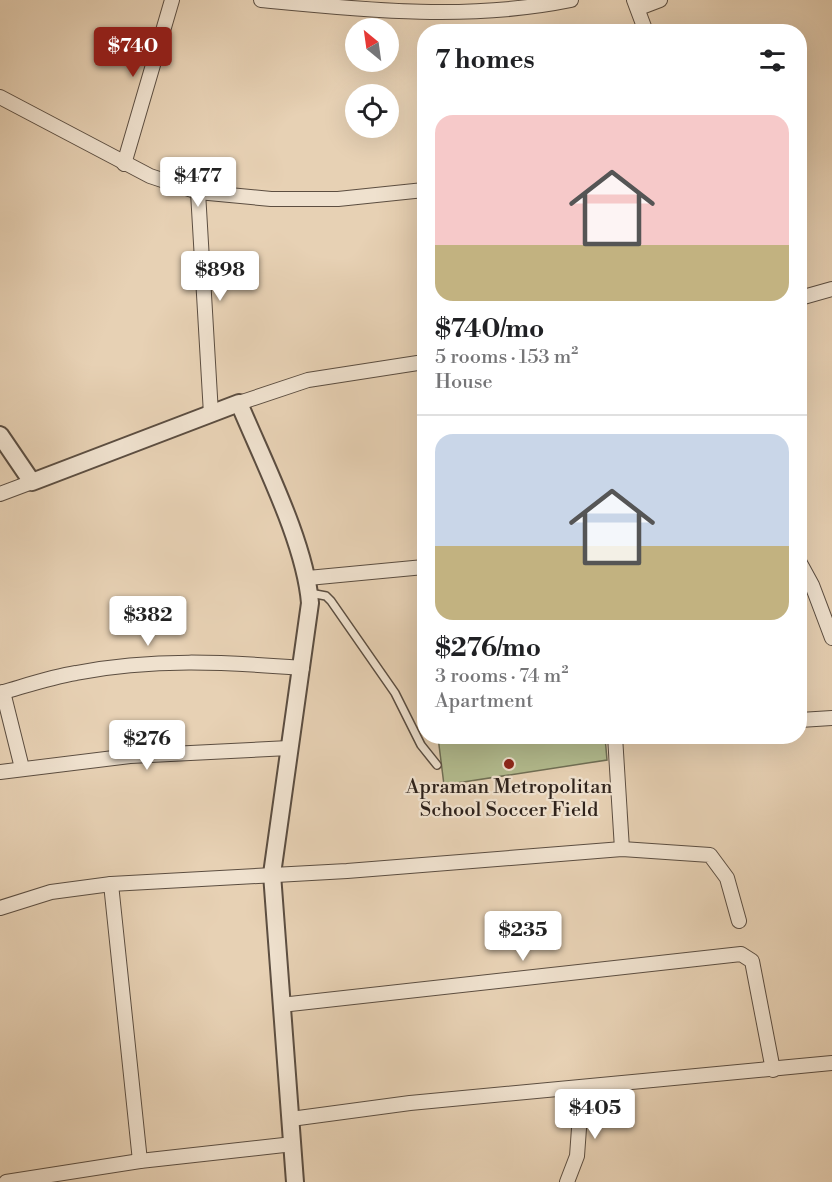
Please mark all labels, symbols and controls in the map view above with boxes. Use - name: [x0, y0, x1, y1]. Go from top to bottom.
- north arrow: [345, 18, 399, 72]
- map controls: [345, 18, 399, 138]
- pin: $740: [97, 27, 169, 78]
- text: $740: [108, 34, 158, 59]
- text: 7 homes: [435, 44, 535, 76]
- icon: filters: [756, 44, 789, 77]
- button: locate: [345, 84, 399, 138]
- icon: home: [558, 154, 666, 262]
- pin: $477: [162, 157, 234, 208]
- text: $477: [174, 164, 222, 189]
- pin: $898: [184, 251, 256, 302]
- text: $898: [195, 258, 245, 283]
- text: $740/mo: [435, 313, 544, 345]
- text: 5 rooms · 153 m²: [435, 345, 578, 370]
- text: House: [435, 370, 493, 395]
- icon: home: [558, 473, 666, 581]
- pin: $382: [112, 596, 184, 647]
- text: $382: [123, 603, 173, 628]
- text: $276/mo: [435, 632, 541, 664]
- text: 3 rooms · 74 m²: [435, 664, 568, 689]
- text: Apartment: [435, 689, 533, 714]
- pin: $276: [111, 720, 183, 771]
- text: $276: [123, 727, 171, 752]
- marker: Apraman Metropolitan School Soccer Field: [502, 757, 516, 771]
- place label: Apraman Metropolitan School Soccer Field: [405, 775, 612, 823]
- pin: $235: [487, 911, 559, 962]
- text: $235: [499, 918, 547, 943]
- pin: $405: [559, 1089, 631, 1140]
- text: $405: [569, 1096, 621, 1121]

